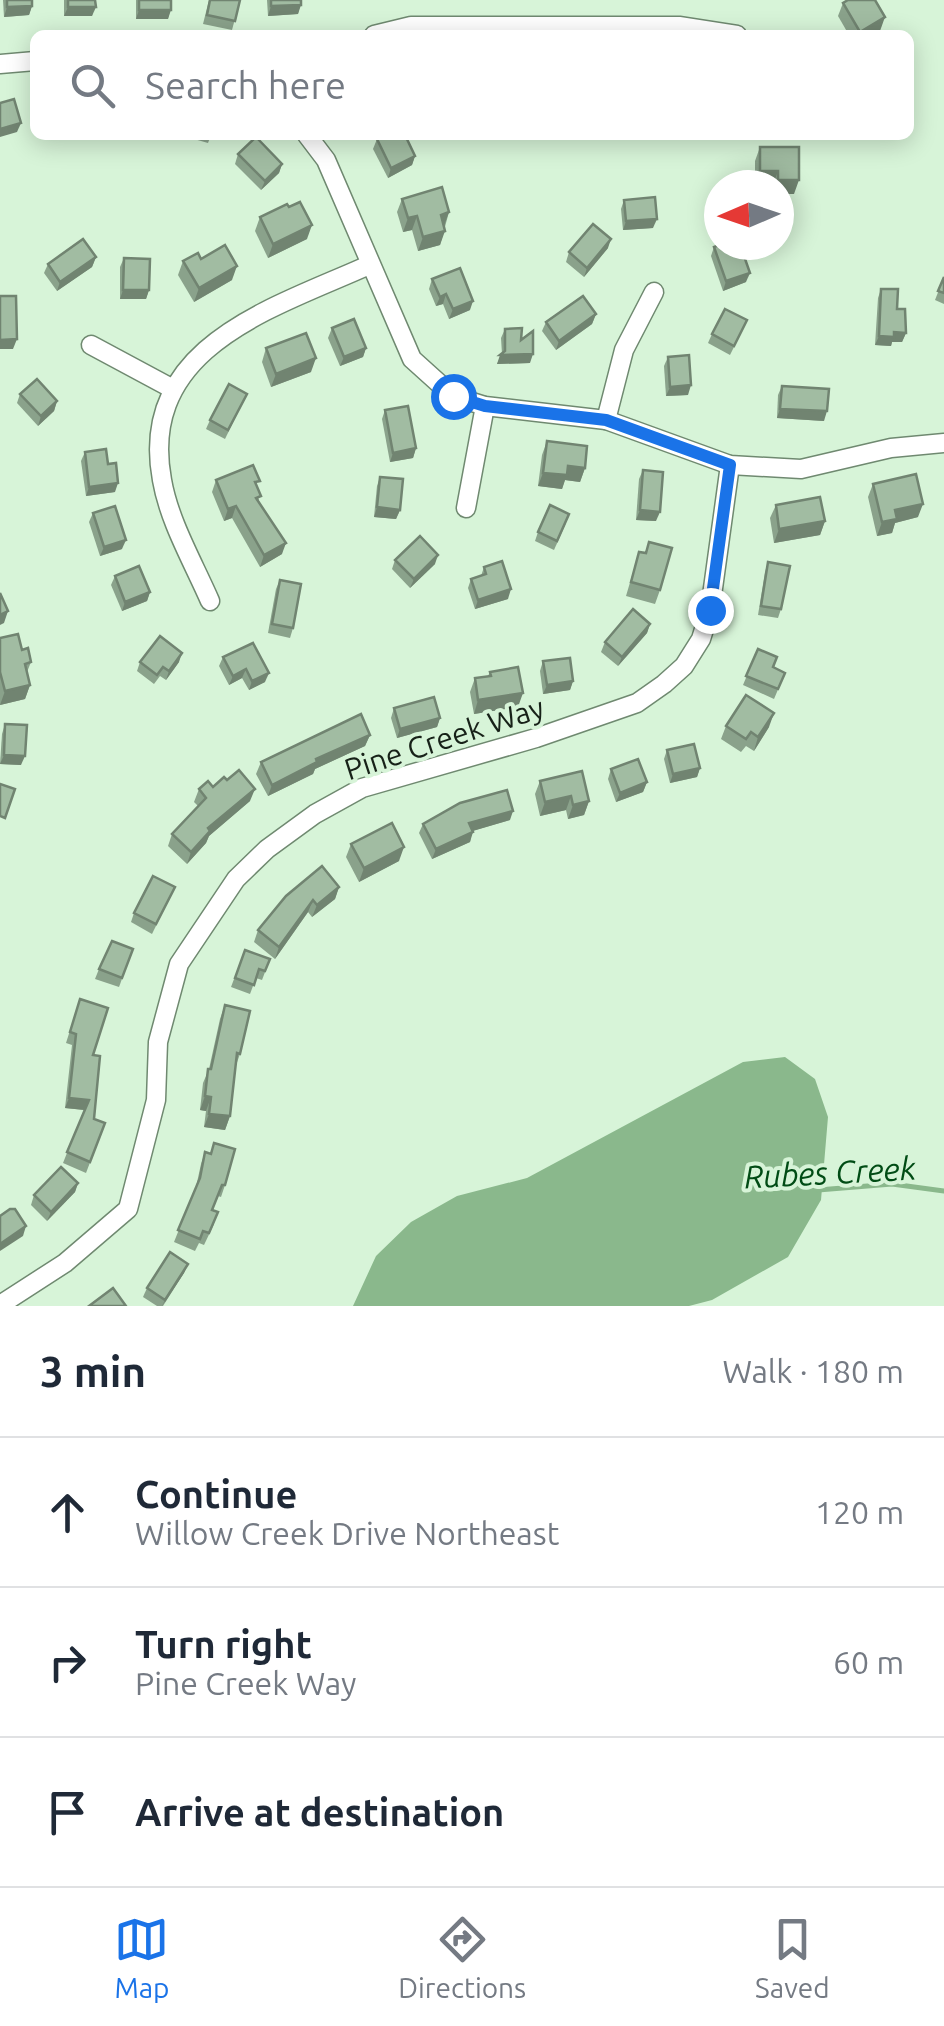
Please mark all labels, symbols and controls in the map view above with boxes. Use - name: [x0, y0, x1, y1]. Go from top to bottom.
- search box: [30, 30, 914, 140]
- icon: search: [65, 58, 120, 113]
- text: Search here: [145, 64, 346, 106]
- north arrow: [704, 170, 794, 260]
- route start: [431, 374, 477, 420]
- route end: [688, 588, 734, 634]
- street label: Pine Creek Way: [340, 690, 548, 786]
- water label: Rubes Creek: [743, 1149, 917, 1194]
- text: 3 min: [40, 1348, 146, 1395]
- text: Walk · 180 m: [722, 1353, 904, 1389]
- text: Continue: [135, 1473, 297, 1515]
- icon: ahead: [40, 1485, 95, 1540]
- text: 120 m: [815, 1494, 904, 1530]
- text: Willow Creek Drive Northeast: [135, 1515, 559, 1551]
- text: Turn right: [135, 1623, 312, 1665]
- icon: right: [40, 1635, 95, 1690]
- text: 60 m: [833, 1644, 904, 1680]
- text: Pine Creek Way: [135, 1665, 357, 1701]
- icon: arrive: [40, 1785, 95, 1840]
- text: Arrive at destination: [135, 1791, 504, 1833]
- tab: Map: [114, 1912, 170, 2003]
- tab: Directions: [398, 1912, 526, 2003]
- tab: Saved: [755, 1912, 830, 2003]

